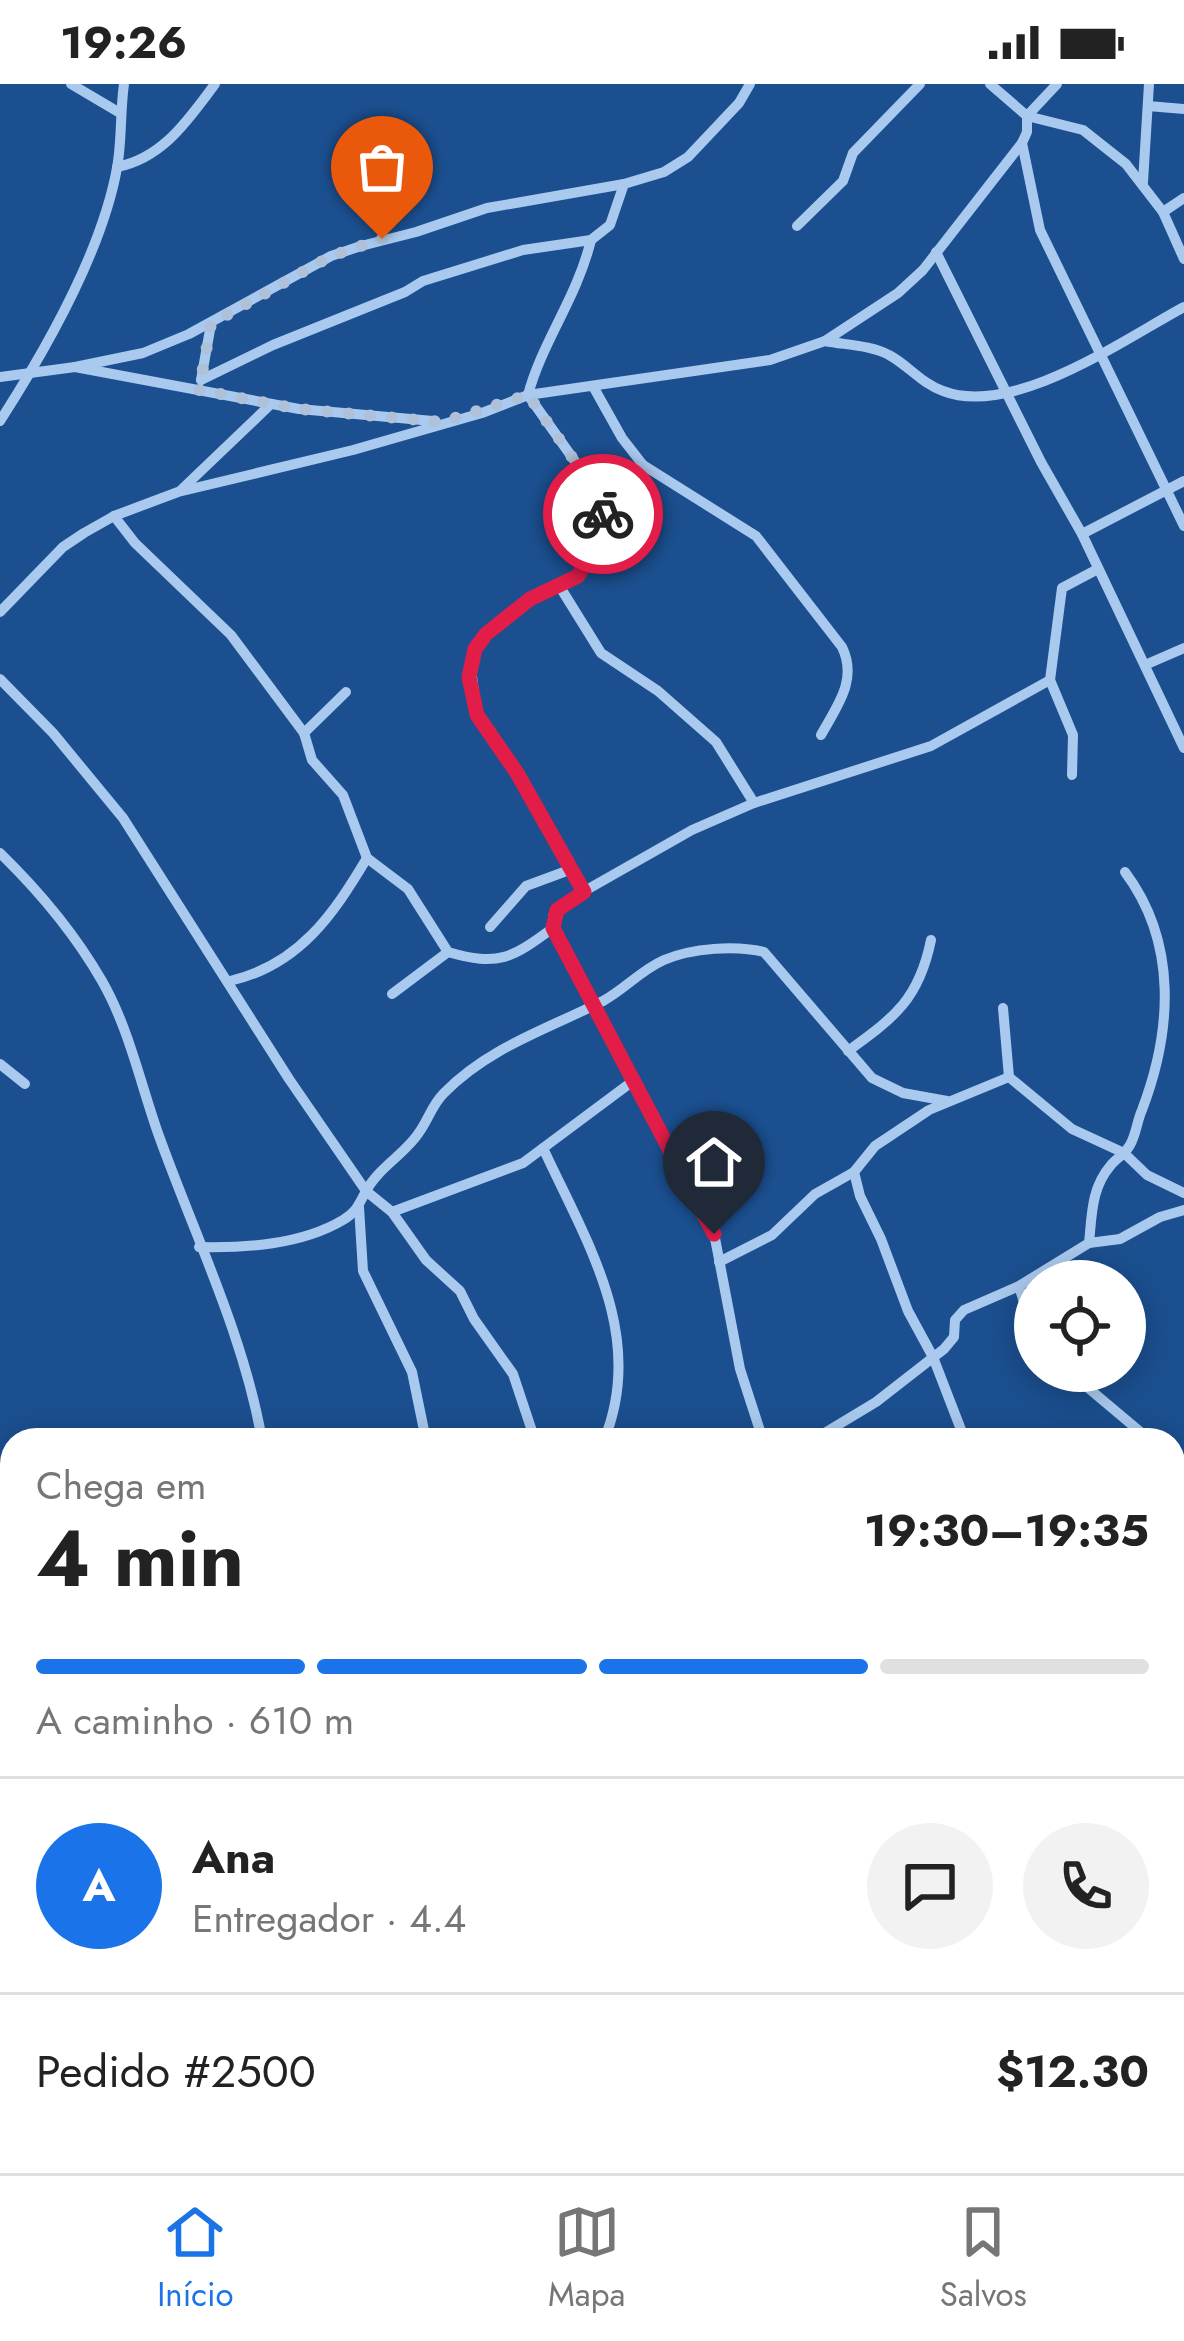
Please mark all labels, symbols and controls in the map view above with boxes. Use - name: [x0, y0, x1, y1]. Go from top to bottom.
- text: 19:26: [60, 10, 187, 75]
- pin: [331, 116, 433, 239]
- icon: bag: [349, 134, 415, 200]
- courier: [543, 454, 663, 574]
- icon: bike: [570, 481, 636, 547]
- pin: [663, 1111, 765, 1234]
- icon: home: [681, 1129, 747, 1195]
- map controls: [1014, 1260, 1146, 1392]
- button: locate: [1014, 1260, 1146, 1392]
- text: Chega em: [36, 1457, 206, 1514]
- text: 19:30–19:35: [864, 1498, 1149, 1563]
- text: 4 min: [36, 1503, 244, 1615]
- text: A caminho · 610 m: [36, 1692, 354, 1749]
- button: chat: [867, 1823, 993, 1949]
- button: phone: [1023, 1823, 1149, 1949]
- text: Ana: [192, 1825, 275, 1890]
- text: A: [82, 1853, 116, 1918]
- text: Entregador · 4.4: [192, 1890, 466, 1947]
- text: Pedido #2500: [36, 2039, 316, 2104]
- text: $12.30: [996, 2039, 1149, 2104]
- tab: Início: [157, 2199, 234, 2318]
- tab: Mapa: [548, 2199, 625, 2318]
- tab: Salvos: [940, 2199, 1027, 2318]

